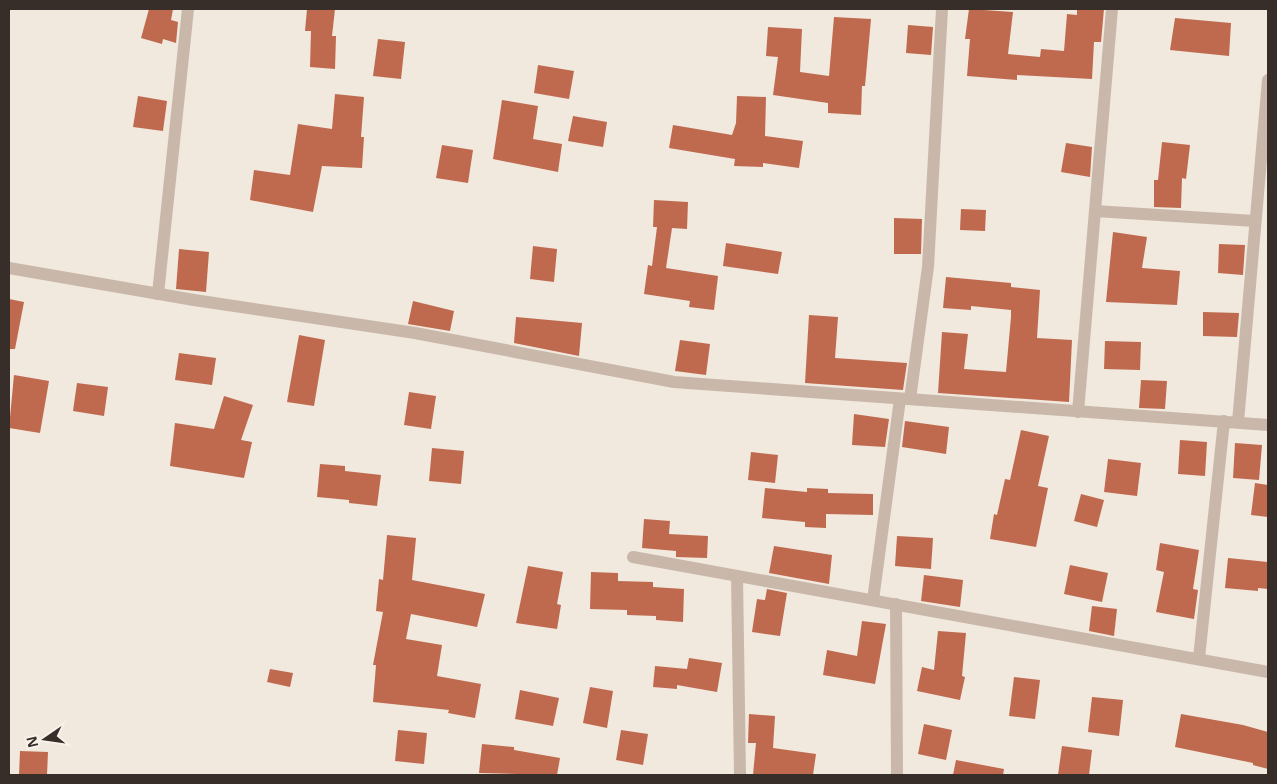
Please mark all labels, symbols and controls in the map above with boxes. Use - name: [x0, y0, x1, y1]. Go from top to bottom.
- north arrow: [20, 714, 70, 764]
- text: N: [21, 734, 42, 750]

